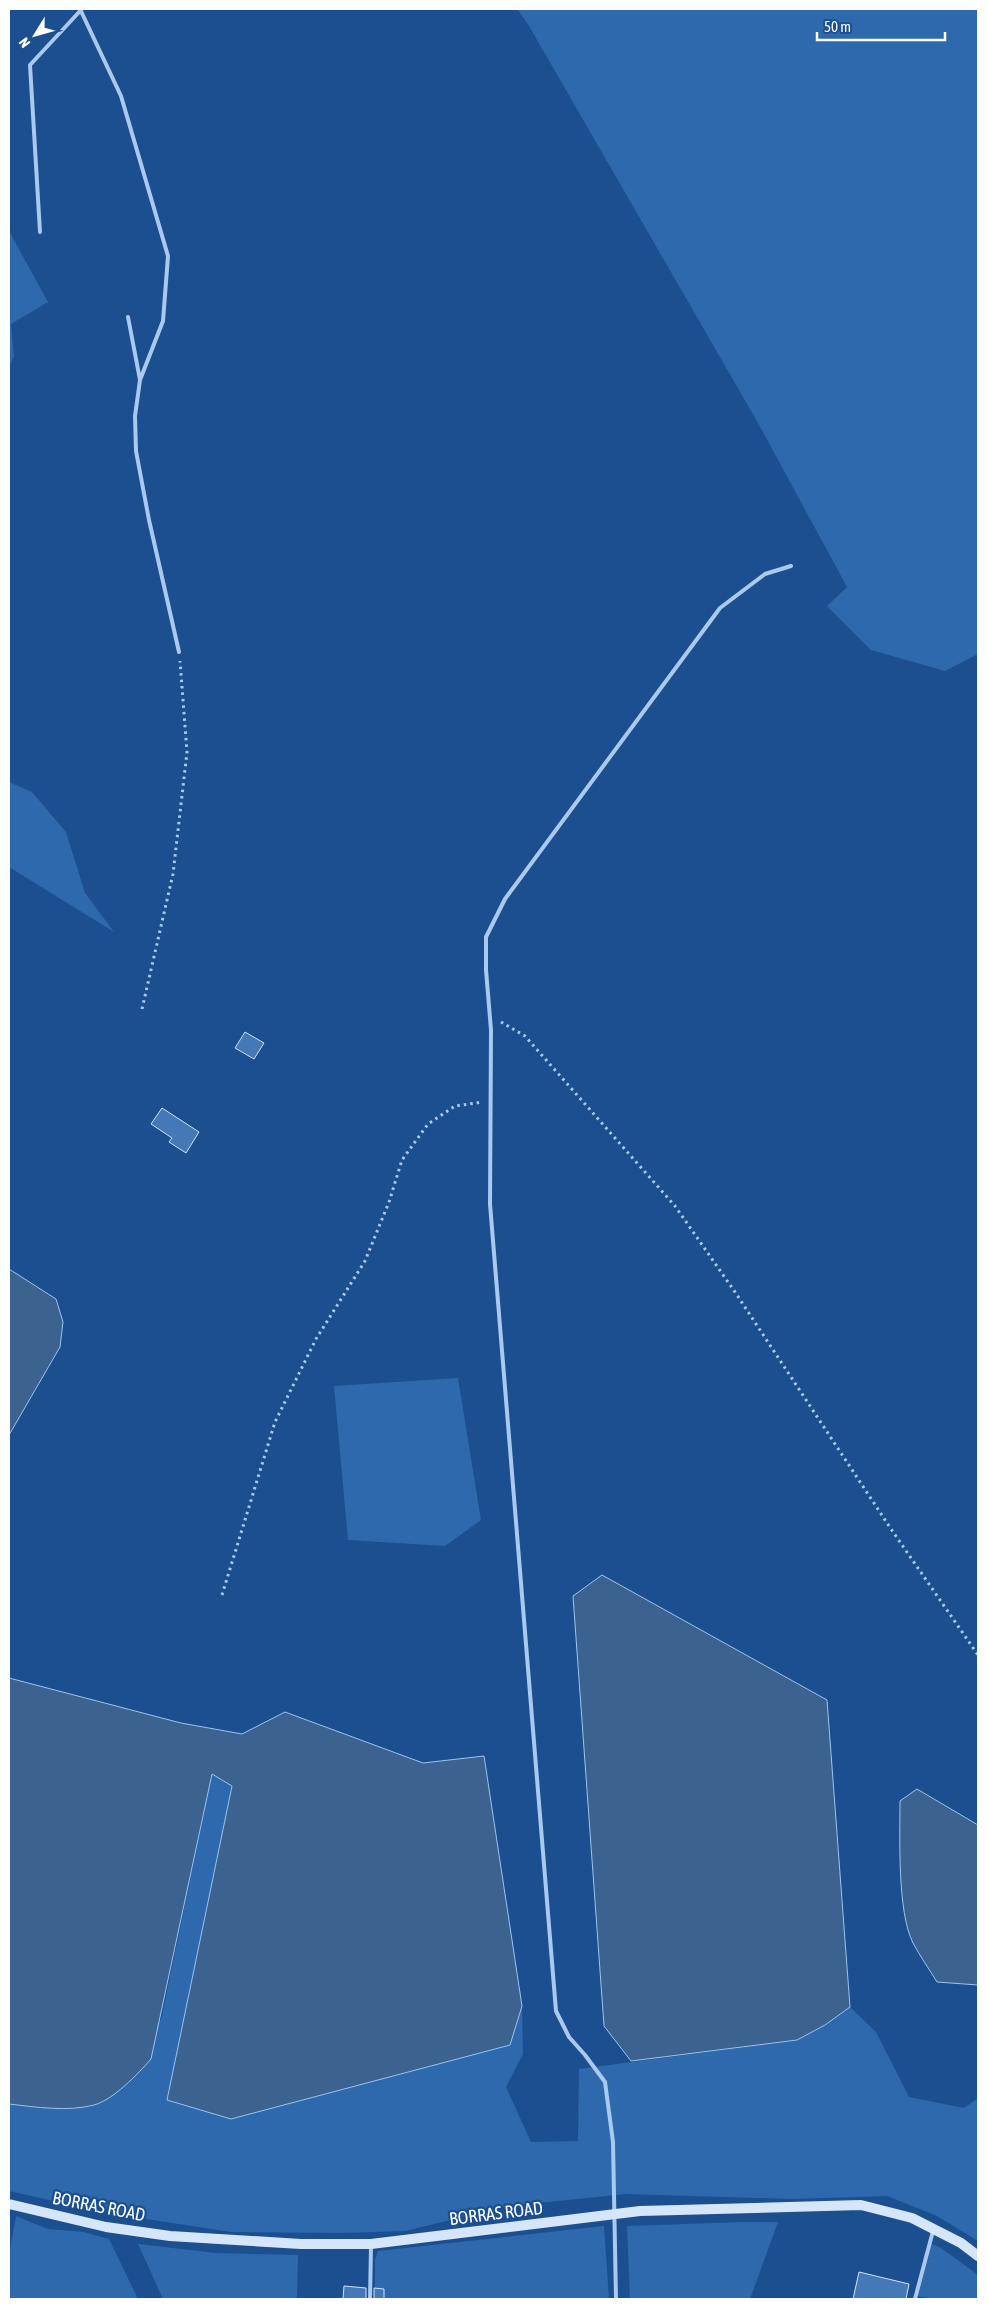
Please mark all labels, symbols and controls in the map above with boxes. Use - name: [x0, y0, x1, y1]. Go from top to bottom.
- north arrow: [10, 10, 60, 60]
- scale bar: [817, 10, 944, 42]
- text: 50 m: [824, 18, 851, 35]
- text: N: [16, 35, 33, 51]
- street label: BORRAS ROAD: [51, 2187, 147, 2225]
- street label: BORRAS ROAD: [448, 2197, 544, 2229]

